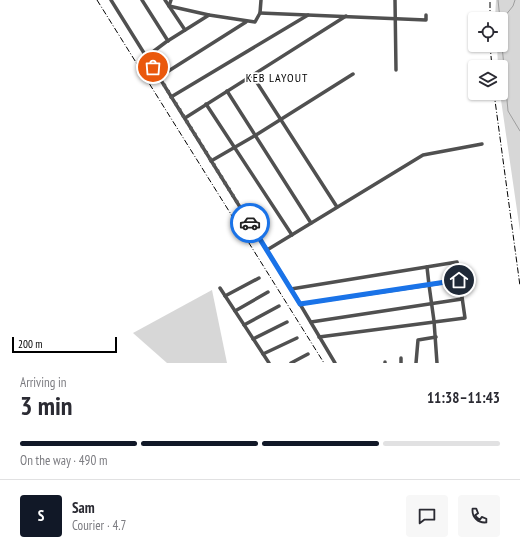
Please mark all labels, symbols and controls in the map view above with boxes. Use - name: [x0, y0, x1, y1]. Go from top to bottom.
- map controls: [468, 12, 508, 100]
- button: locate: [468, 12, 508, 52]
- pin: [136, 50, 170, 84]
- icon: bag: [142, 56, 164, 78]
- button: layers: [468, 60, 508, 100]
- district label: KEB LAYOUT: [246, 70, 308, 85]
- courier: [230, 203, 270, 243]
- icon: car: [239, 212, 261, 234]
- pin: [442, 263, 476, 297]
- icon: home: [448, 269, 470, 291]
- scale bar: [12, 335, 117, 354]
- text: 200 m: [18, 337, 42, 351]
- text: Arriving in: [20, 374, 67, 391]
- text: 11:38–11:43: [427, 388, 500, 407]
- text: 3 min: [20, 389, 73, 422]
- text: On the way · 490 m: [20, 452, 107, 469]
- button: chat: [406, 495, 448, 537]
- button: phone: [458, 495, 500, 537]
- text: Sam: [72, 498, 95, 517]
- text: S: [38, 506, 44, 525]
- text: Courier · 4.7: [72, 517, 126, 534]

